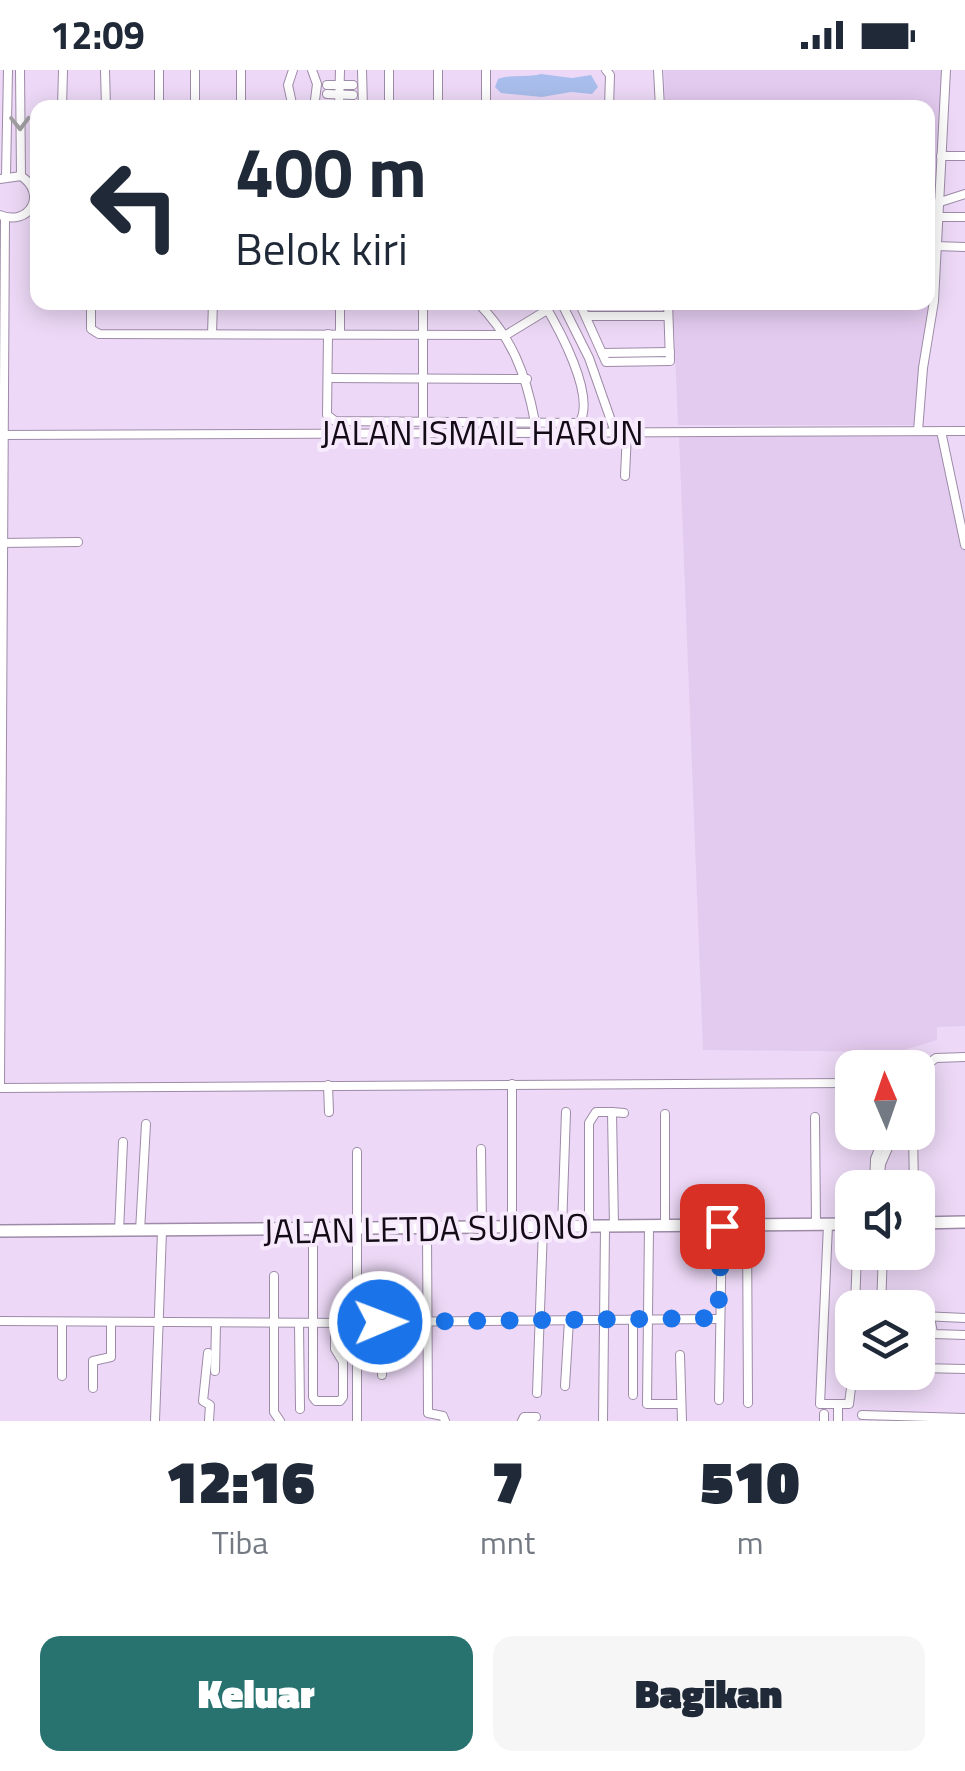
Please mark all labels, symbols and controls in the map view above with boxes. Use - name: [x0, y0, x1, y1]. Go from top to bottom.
- text: 12:09: [50, 6, 145, 64]
- one-way arrow: [9, 116, 30, 132]
- text: 400 m: [235, 118, 427, 224]
- icon: left: [70, 140, 200, 270]
- text: Belok kiri: [235, 214, 408, 282]
- street label: JALAN ISMAIL HARUN: [320, 405, 644, 459]
- north arrow: [835, 1050, 935, 1150]
- map controls: [835, 1050, 935, 1390]
- button: sound: [835, 1170, 935, 1270]
- pin: [680, 1184, 765, 1269]
- street label: JALAN LETDA SUJONO: [263, 1198, 589, 1258]
- icon: arrive: [695, 1199, 750, 1254]
- position arrow: [328, 1270, 432, 1374]
- button: layers: [835, 1290, 935, 1390]
- text: 12:16: [165, 1435, 315, 1526]
- text: 7: [491, 1435, 524, 1526]
- text: 510: [701, 1435, 800, 1526]
- text: Tiba: [212, 1518, 268, 1566]
- text: mnt: [480, 1518, 535, 1566]
- text: m: [737, 1518, 763, 1566]
- button: Keluar: [40, 1636, 473, 1751]
- button: Bagikan: [493, 1636, 925, 1751]

